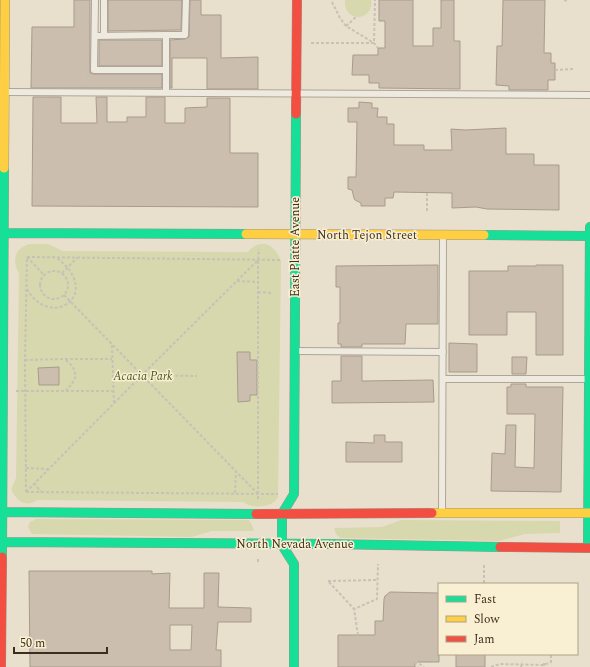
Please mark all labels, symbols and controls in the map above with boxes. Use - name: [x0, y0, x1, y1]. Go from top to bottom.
- street label: East Platte Avenue: [286, 197, 305, 297]
- street label: North Tejon Street: [317, 226, 417, 245]
- park label: Acacia Park: [112, 367, 173, 386]
- street label: North Nevada Avenue: [236, 535, 354, 554]
- legend: [438, 583, 578, 655]
- text: Fast: [474, 590, 496, 609]
- text: Slow: [474, 610, 500, 629]
- scale bar: [14, 629, 107, 655]
- text: Jam: [474, 630, 495, 649]
- text: 50 m: [20, 634, 45, 653]

